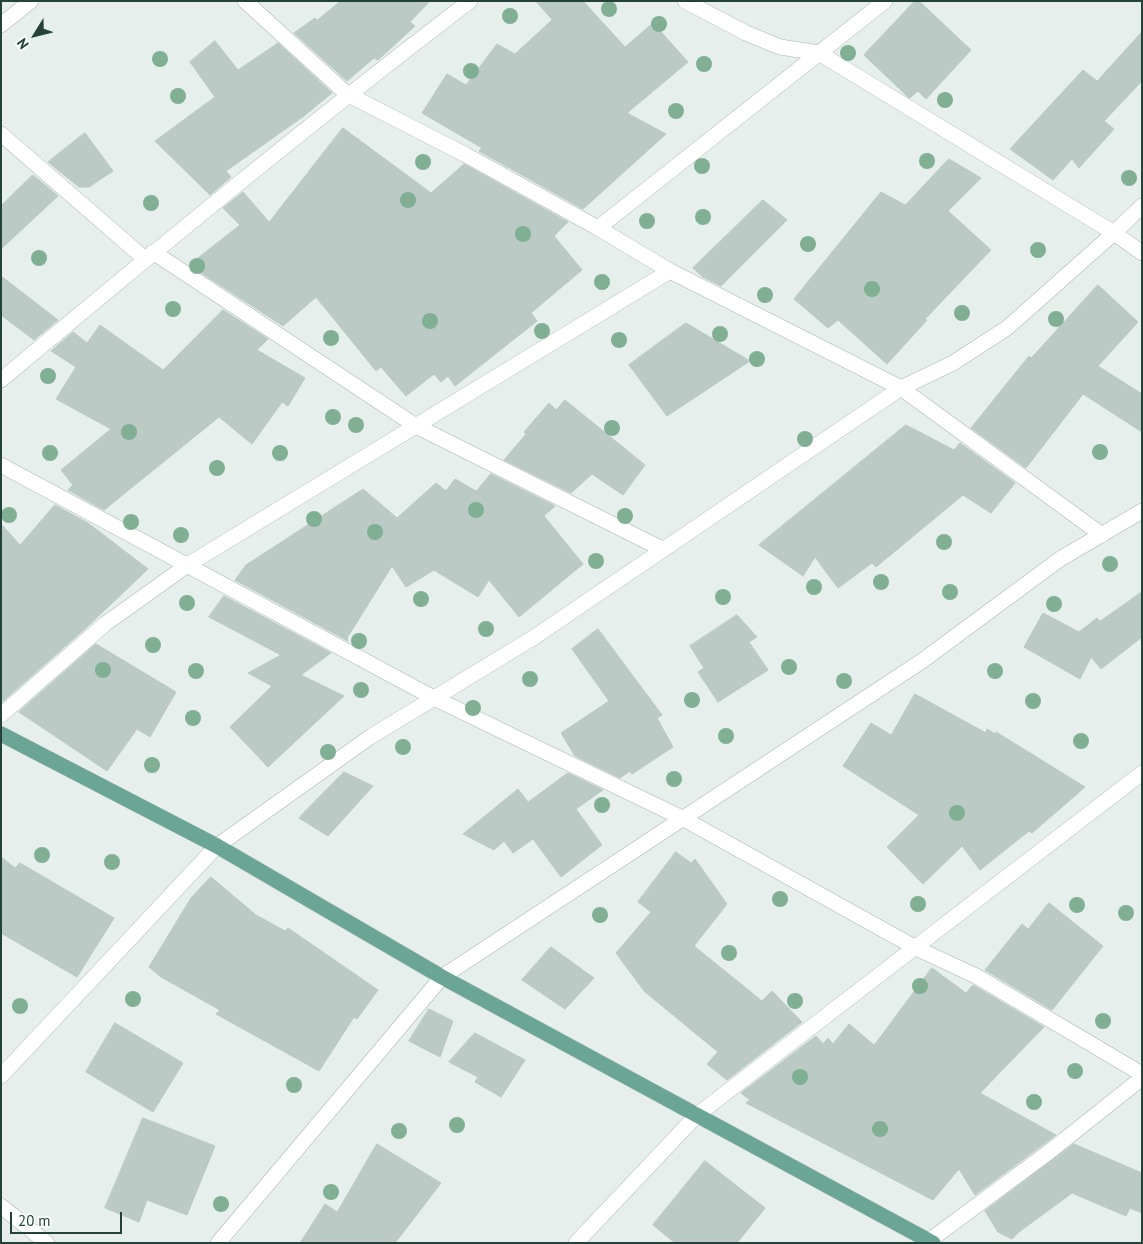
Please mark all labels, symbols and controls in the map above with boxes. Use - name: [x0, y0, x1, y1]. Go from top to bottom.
- north arrow: [10, 10, 60, 60]
- text: N: [13, 35, 33, 53]
- scale bar: [12, 1202, 125, 1234]
- text: 20 m: [18, 1211, 51, 1230]

